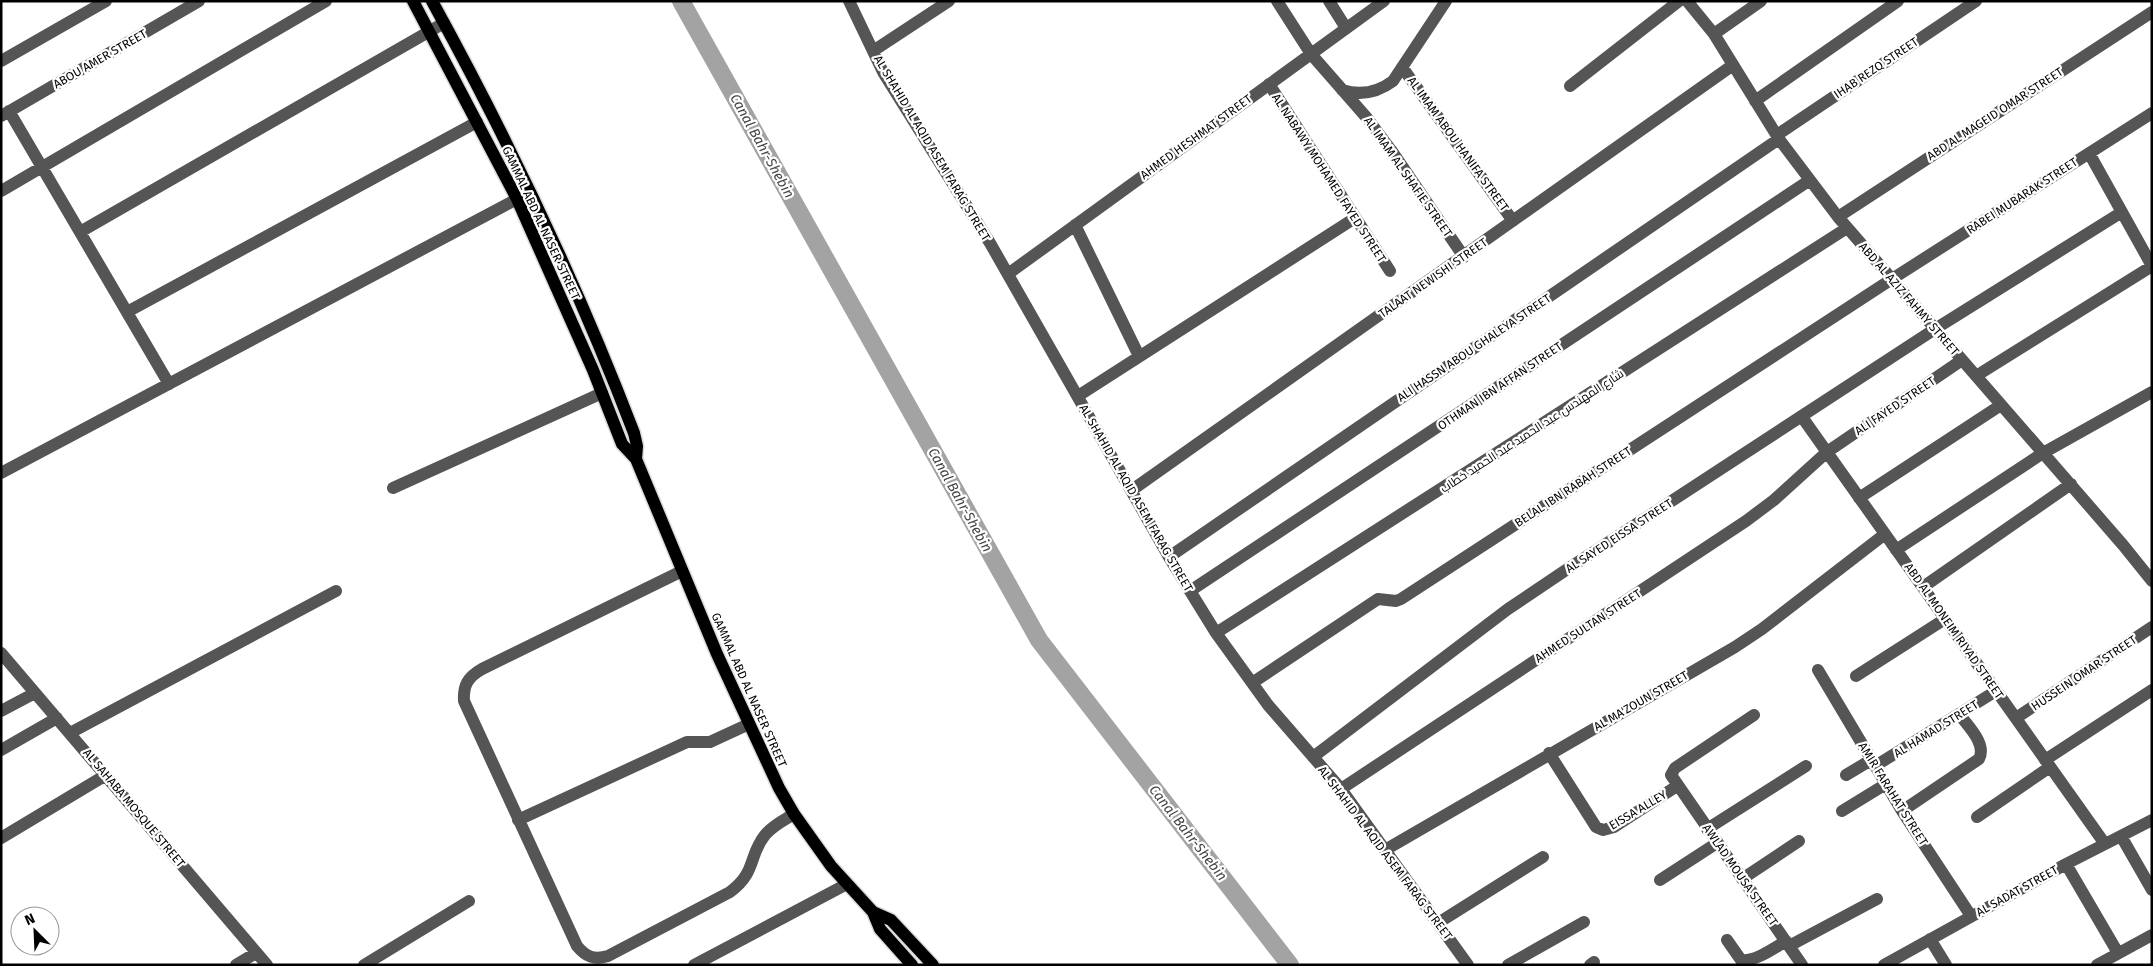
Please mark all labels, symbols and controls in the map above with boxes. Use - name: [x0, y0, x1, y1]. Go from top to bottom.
- street label: ABOU AMER STREET: [51, 26, 150, 91]
- street label: IHAB REZQ STREET: [1831, 34, 1922, 101]
- street label: AL SHAHID AL AQID ASEM FARAG STREET: [871, 53, 993, 244]
- street label: ABD AL MAGEID OMAR STREET: [1924, 64, 2066, 163]
- street label: AL IMAM ABOU HANIFA STREET: [1404, 74, 1512, 215]
- water label: Canal Bahr-Shebin: [726, 91, 798, 201]
- street label: AHMED HESHMAT STREET: [1137, 91, 1255, 182]
- street label: AL NABAWY MOHAMED FAYED STREET: [1269, 91, 1389, 266]
- street label: AL IMAM AL SHAFIE STREET: [1361, 114, 1455, 241]
- street label: GAMMAL ABD AL NASER STREET: [499, 144, 583, 303]
- street label: RABEI MUBARAK STREET: [1964, 155, 2081, 237]
- street label: TALAAT NEWISHI STREET: [1376, 235, 1491, 321]
- street label: ABD AL AZIZ FAHMY STREET: [1856, 240, 1962, 359]
- street label: ALI HASSN ABOU GHALEYA STREET: [1395, 291, 1554, 405]
- street label: OTHMAN IBN AFFAN STREET: [1435, 339, 1566, 433]
- street label: شارع المهندس عبد الحميد عبد الحميد خطاب: [1438, 366, 1627, 496]
- street label: ALI FAYED STREET: [1852, 374, 1938, 438]
- street label: AL SHAHID AL AQID ASEM FARAG STREET: [1076, 402, 1196, 595]
- street label: BELAL IBN RABAH STREET: [1512, 444, 1635, 530]
- water label: Canal Bahr-Shebin: [924, 445, 996, 555]
- street label: AL SAYED EISSA STREET: [1563, 496, 1676, 576]
- street label: ABD AL MONEIM RIYAD STREET: [1902, 560, 2007, 702]
- street label: AHMED SULTAN STREET: [1532, 586, 1644, 666]
- street label: GAMMAL ABD AL NASER STREET: [709, 611, 790, 770]
- street label: HUSSEIN OMAR STREET: [2029, 632, 2140, 713]
- street label: AL MA'ZOUN STREET: [1591, 668, 1691, 734]
- street label: AL HAMAD STREET: [1891, 697, 1981, 761]
- street label: AMIR FARAHAT STREET: [1856, 740, 1931, 849]
- street label: AL SAHABA MOSQUE STREET: [80, 746, 188, 871]
- street label: AL SHAHID AL AQID ASEM FARAG STREET: [1315, 763, 1455, 943]
- water label: Canal Bahr-Shebin: [1145, 782, 1231, 884]
- street label: EISSA ALLEY: [1607, 787, 1670, 833]
- street label: AWLAD MOUSA STREET: [1699, 821, 1781, 929]
- street label: AL SADAT STREET: [1974, 862, 2061, 919]
- north arrow: [10, 906, 60, 956]
- text: N: [22, 910, 38, 929]

